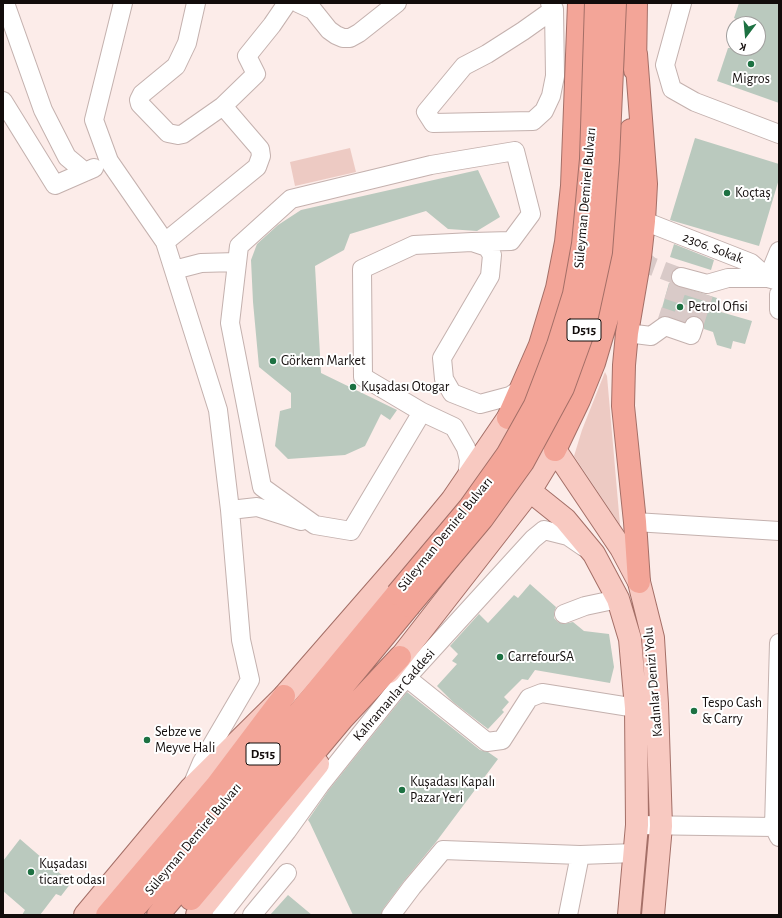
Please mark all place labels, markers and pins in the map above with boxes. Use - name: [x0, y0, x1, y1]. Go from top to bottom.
- marker: Migros: [746, 59, 756, 69]
- place label: Migros: [732, 71, 770, 87]
- place label: Koçtaş: [735, 185, 771, 201]
- marker: Koçtaş: [722, 188, 732, 198]
- place label: Petrol Ofisi: [688, 299, 748, 315]
- marker: Petrol Ofisi: [675, 302, 685, 312]
- place label: Görkem Market: [281, 353, 365, 369]
- marker: Görkem Market: [268, 356, 278, 366]
- place label: Kuşadası Otogar: [361, 379, 449, 395]
- marker: Kuşadası Otogar: [348, 382, 358, 392]
- place label: CarrefourSA: [508, 649, 574, 665]
- marker: CarrefourSA: [495, 652, 505, 662]
- place label: Tespo Cash & Carry: [702, 695, 762, 728]
- marker: Tespo Cash & Carry: [689, 706, 699, 716]
- place label: Sebze ve Meyve Hali: [155, 724, 215, 756]
- marker: Sebze ve Meyve Hali: [142, 735, 152, 745]
- place label: Kuşadası Kapalı Pazar Yeri: [410, 774, 495, 806]
- marker: Kuşadası Kapalı Pazar Yeri: [397, 785, 407, 795]
- place label: Kuşadası ticaret odası: [39, 856, 105, 888]
- marker: Kuşadası ticaret odası: [26, 867, 36, 877]

